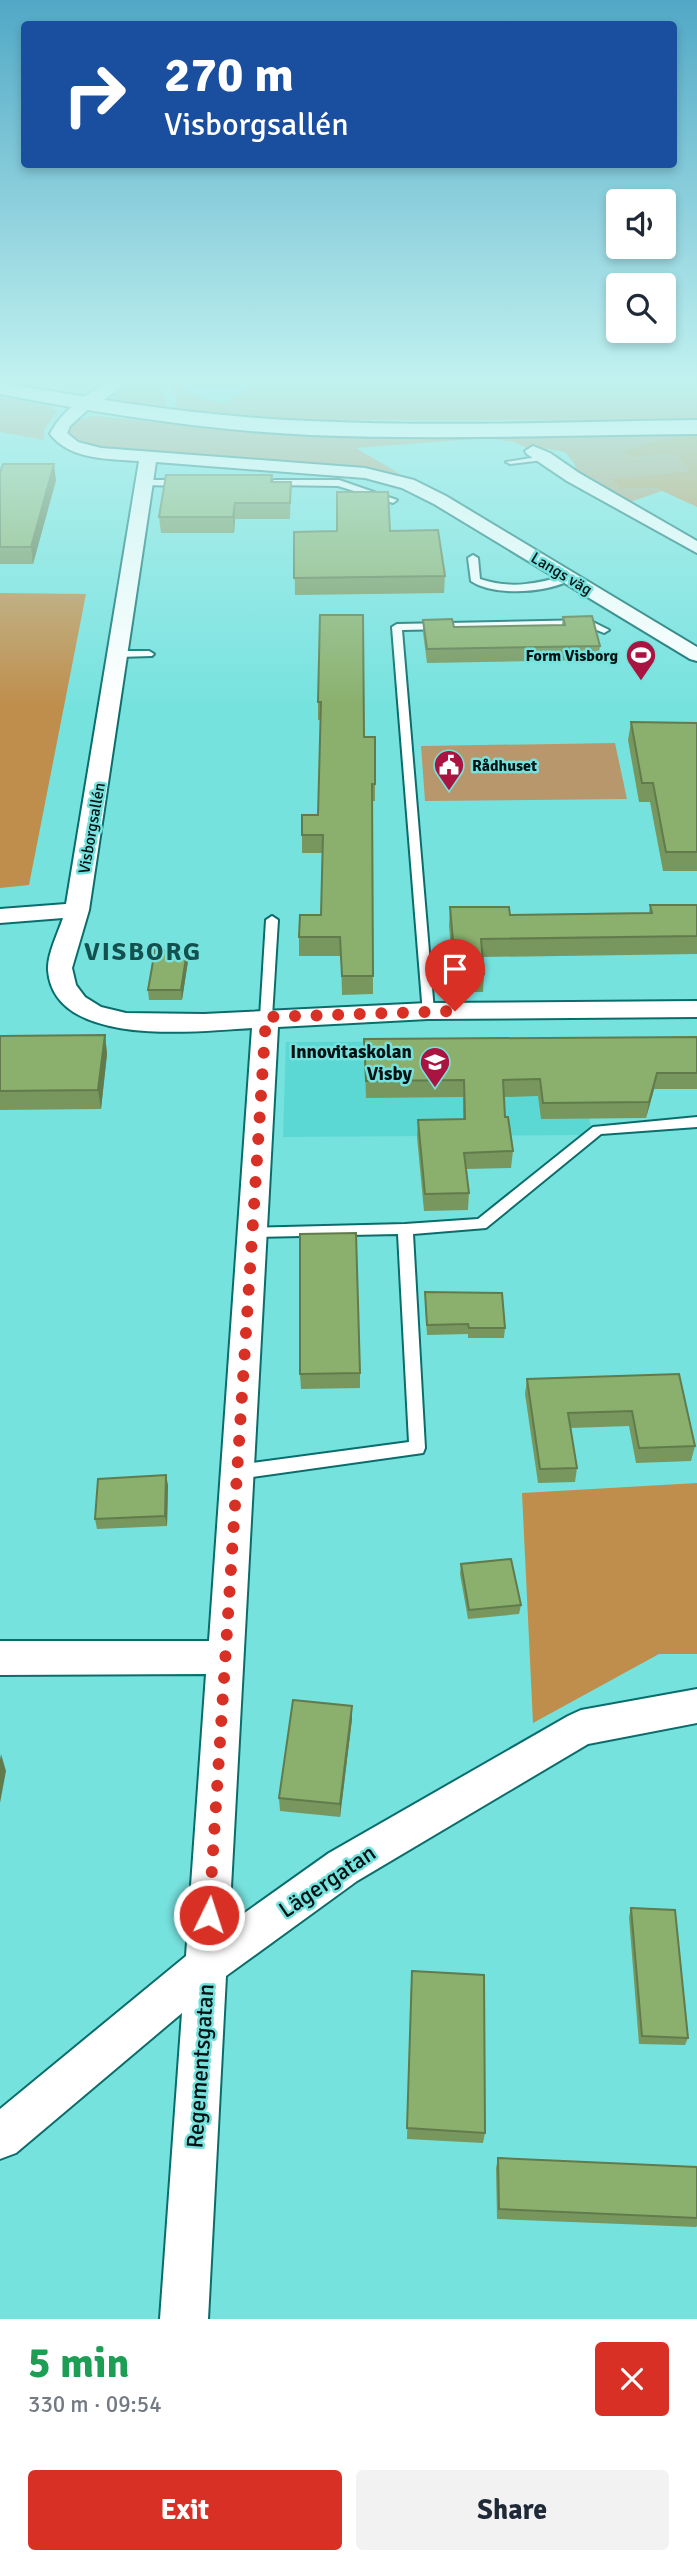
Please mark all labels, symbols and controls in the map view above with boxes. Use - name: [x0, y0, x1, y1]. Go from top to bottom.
- text: 270 m: [164, 45, 294, 105]
- icon: right: [49, 49, 140, 140]
- text: Visborgsallén: [164, 105, 349, 144]
- map controls: [606, 189, 676, 343]
- button: sound: [606, 189, 676, 259]
- button: search: [606, 273, 676, 343]
- street label: Langs väg: [527, 548, 596, 600]
- sports icon: Form Visborg: [624, 638, 658, 682]
- place label: Form Visborg: [526, 646, 618, 666]
- public building icon: Rådhuset: [432, 748, 466, 792]
- place label: Rådhuset: [472, 756, 537, 776]
- street label: Visborgsallén: [74, 781, 110, 875]
- district label: VISBORG: [84, 936, 202, 968]
- pin: [425, 939, 485, 1011]
- icon: arrive: [436, 950, 474, 988]
- place label: Innovitaskolan Visby: [290, 1040, 413, 1086]
- school or university icon: Innovitaskolan Visby: [418, 1045, 452, 1089]
- street label: Lägergatan: [273, 1838, 381, 1924]
- position arrow: [172, 1878, 246, 1952]
- street label: Regementsgatan: [180, 1983, 221, 2149]
- text: 5 min: [28, 2338, 129, 2389]
- button: close: [595, 2342, 669, 2416]
- text: 330 m · 09:54: [28, 2390, 162, 2419]
- button: Exit: [28, 2470, 342, 2550]
- button: Share: [356, 2470, 669, 2550]

